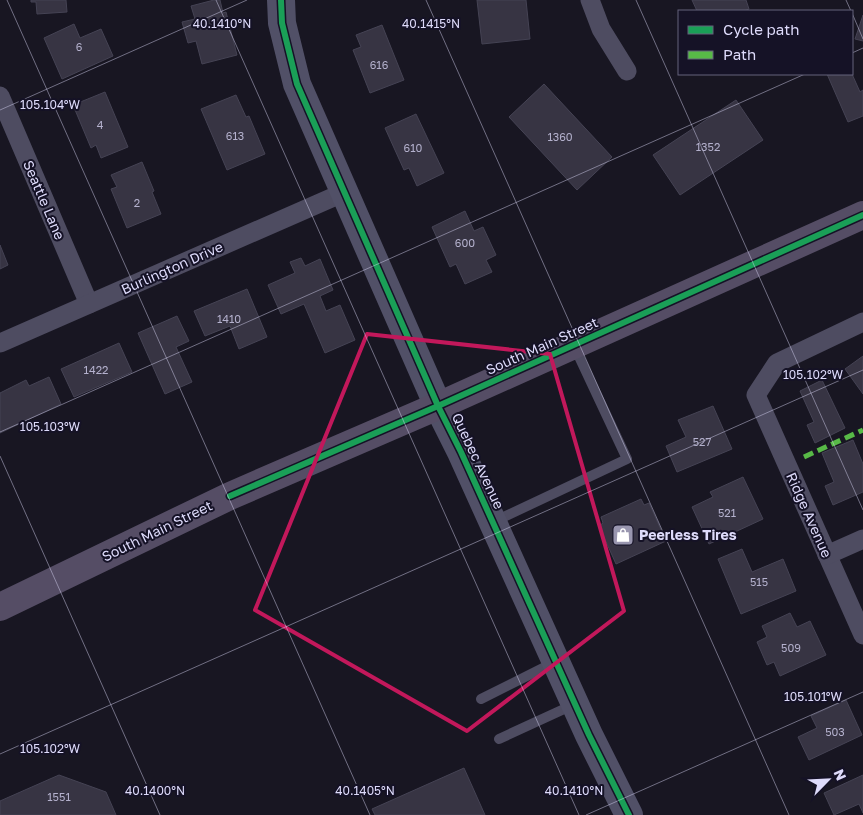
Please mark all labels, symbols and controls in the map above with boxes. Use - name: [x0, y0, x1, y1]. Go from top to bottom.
- legend: [678, 10, 853, 75]
- text: 40.1410°N: [193, 16, 251, 31]
- text: 40.1415°N: [402, 16, 460, 31]
- text: Cycle path: [723, 20, 799, 38]
- house number: 6: [76, 40, 83, 53]
- text: Path: [723, 45, 756, 63]
- house number: 616: [370, 58, 389, 71]
- text: 105.104°W: [20, 97, 80, 112]
- house number: 4: [97, 118, 104, 131]
- house number: 613: [226, 129, 244, 142]
- house number: 1360: [547, 130, 573, 143]
- house number: 1352: [696, 140, 720, 153]
- house number: 610: [404, 141, 423, 154]
- street label: Seattle Lane: [20, 158, 69, 242]
- house number: 2: [134, 196, 140, 209]
- house number: 600: [455, 236, 475, 249]
- street label: Burlington Drive: [118, 237, 225, 298]
- house number: 1410: [217, 312, 241, 325]
- street label: South Main Street: [483, 313, 600, 378]
- house number: 1422: [84, 363, 108, 376]
- text: 105.102°W: [783, 367, 844, 382]
- street label: Quebec Avenue: [449, 410, 508, 512]
- text: 105.103°W: [20, 419, 81, 434]
- house number: 527: [693, 435, 711, 448]
- street label: Ridge Avenue: [783, 470, 836, 560]
- street label: South Main Street: [99, 496, 215, 565]
- house number: 521: [718, 506, 736, 519]
- shop icon: Peerless Tires: [611, 523, 635, 547]
- place label: Peerless Tires: [639, 526, 737, 543]
- house number: 515: [750, 575, 768, 588]
- house number: 509: [781, 641, 801, 654]
- text: 105.101°W: [784, 689, 843, 704]
- house number: 503: [825, 725, 845, 738]
- text: 105.102°W: [20, 741, 81, 756]
- north arrow: [803, 755, 853, 805]
- text: N: [830, 766, 850, 783]
- text: 40.1400°N: [125, 783, 185, 798]
- text: 40.1405°N: [335, 783, 395, 798]
- text: 40.1410°N: [545, 783, 603, 798]
- house number: 1551: [47, 790, 71, 803]

